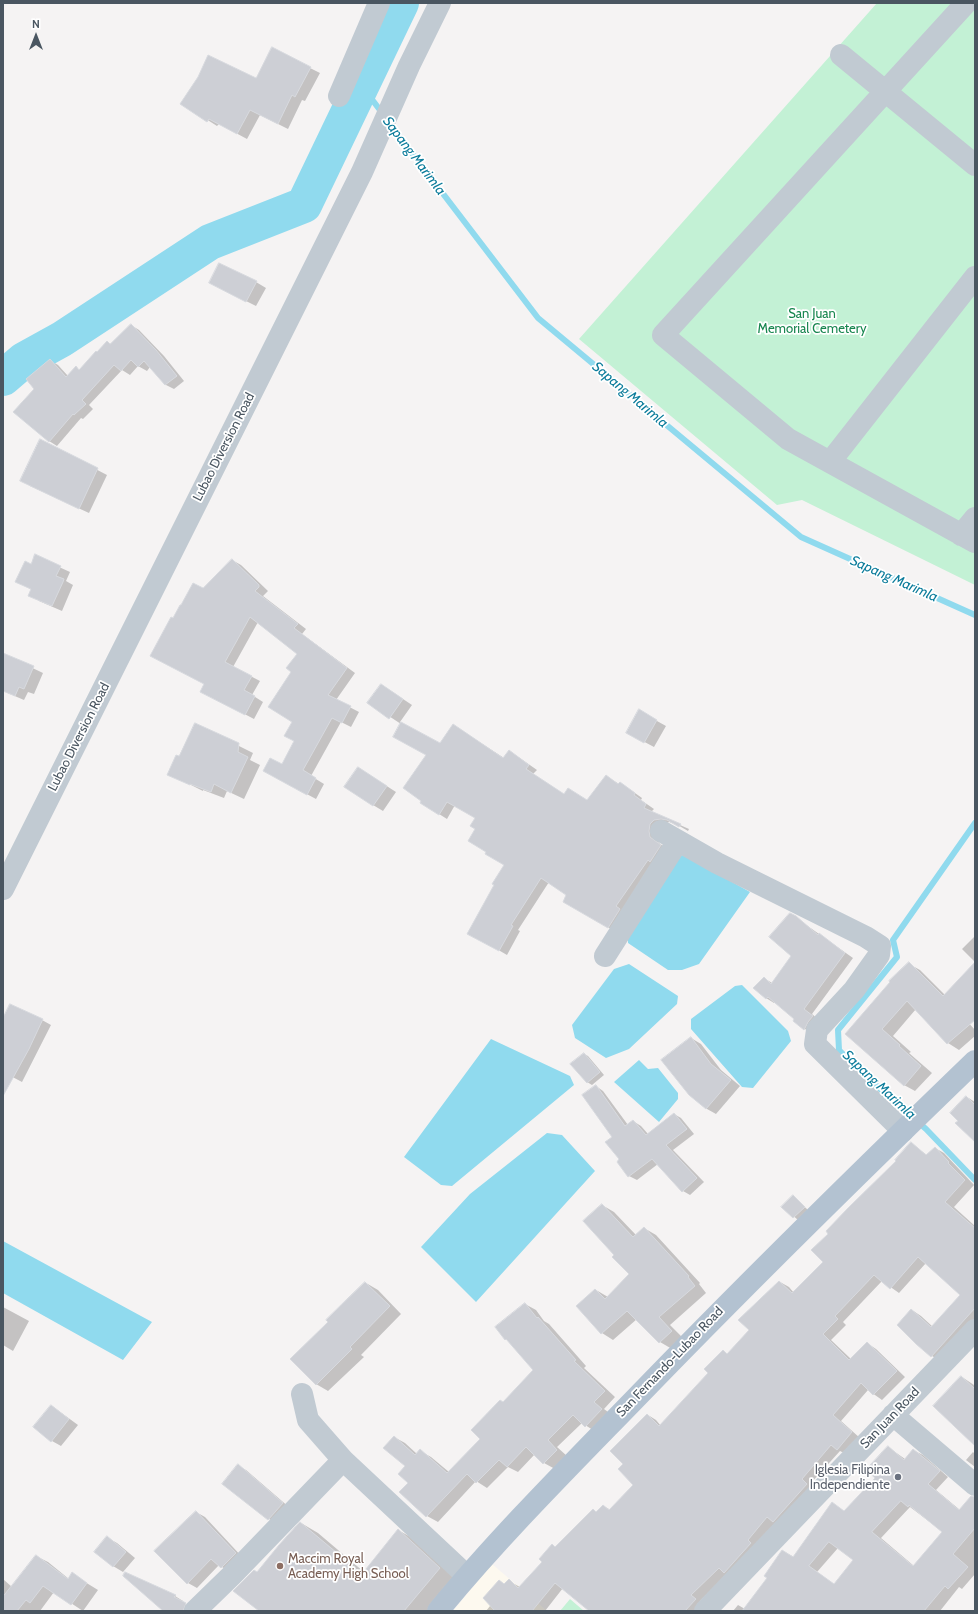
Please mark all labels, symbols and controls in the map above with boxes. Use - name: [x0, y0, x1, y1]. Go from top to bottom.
- north arrow: [16, 16, 56, 56]
- text: N: [32, 17, 40, 31]
- water label: Sapang Marimla: [379, 113, 449, 199]
- park label: San Juan Memorial Cemetery: [758, 306, 866, 337]
- water label: Sapang Marimla: [589, 358, 671, 432]
- street label: Lubao Diversion Road: [190, 390, 258, 504]
- water label: Sapang Marimla: [848, 552, 940, 606]
- street label: Lubao Diversion Road: [45, 680, 113, 794]
- water label: Sapang Marimla: [839, 1047, 919, 1123]
- street label: San Fernando-Lubao Road: [613, 1304, 727, 1420]
- street label: San Juan Road: [857, 1384, 923, 1452]
- place label: Iglesia Filipina Independiente: [810, 1462, 890, 1493]
- marker: Iglesia Filipina Independiente: [893, 1472, 903, 1482]
- place label: Maccim Royal Academy High School: [288, 1551, 409, 1582]
- marker: Maccim Royal Academy High School: [275, 1561, 285, 1571]

